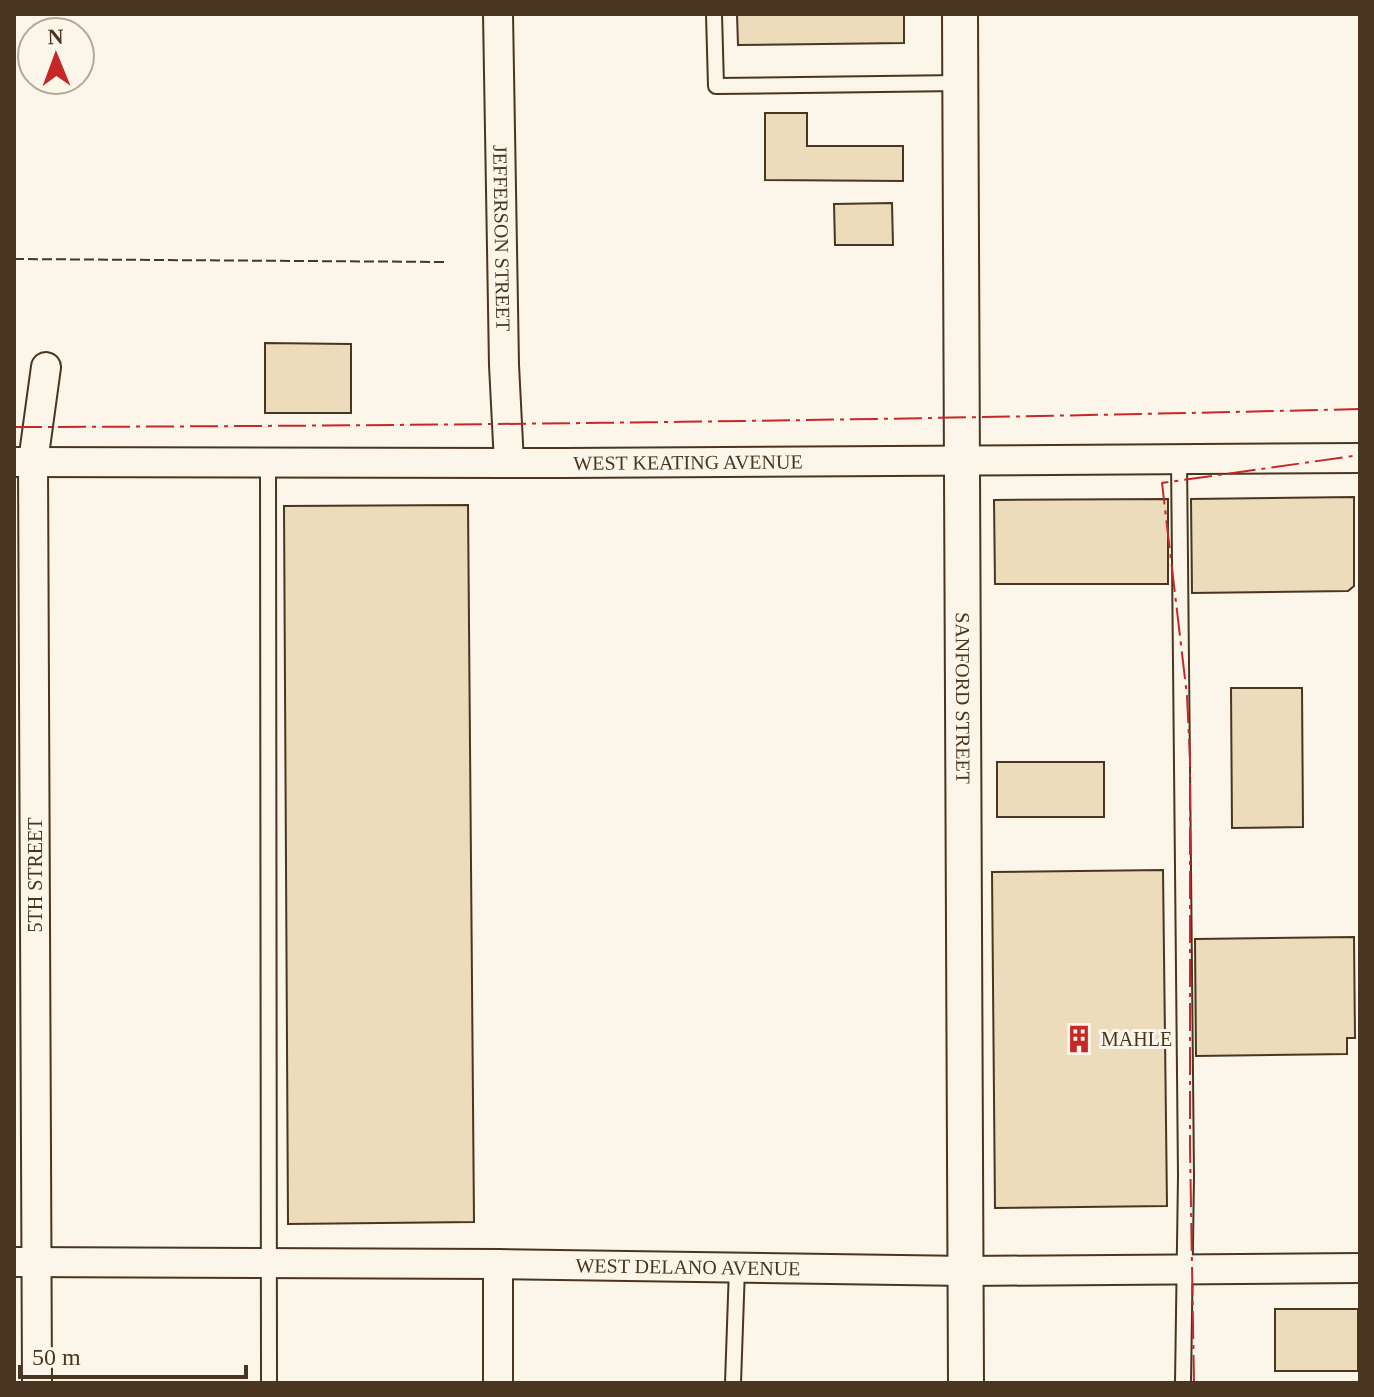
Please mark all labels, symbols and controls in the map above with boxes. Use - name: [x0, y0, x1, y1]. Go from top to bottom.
- north arrow: [16, 16, 96, 96]
- text: N: [47, 24, 64, 49]
- street label: JEFFERSON STREET: [489, 145, 514, 331]
- street label: WEST KEATING AVENUE: [573, 451, 803, 474]
- street label: SANFORD STREET: [952, 612, 974, 784]
- street label: 5TH STREET: [24, 818, 46, 933]
- building icon: MAHLE: [1064, 1024, 1094, 1054]
- place label: MAHLE: [1101, 1028, 1172, 1050]
- street label: WEST DELANO AVENUE: [575, 1254, 801, 1280]
- scale bar: [20, 1329, 246, 1379]
- text: 50 m: [32, 1344, 81, 1370]

